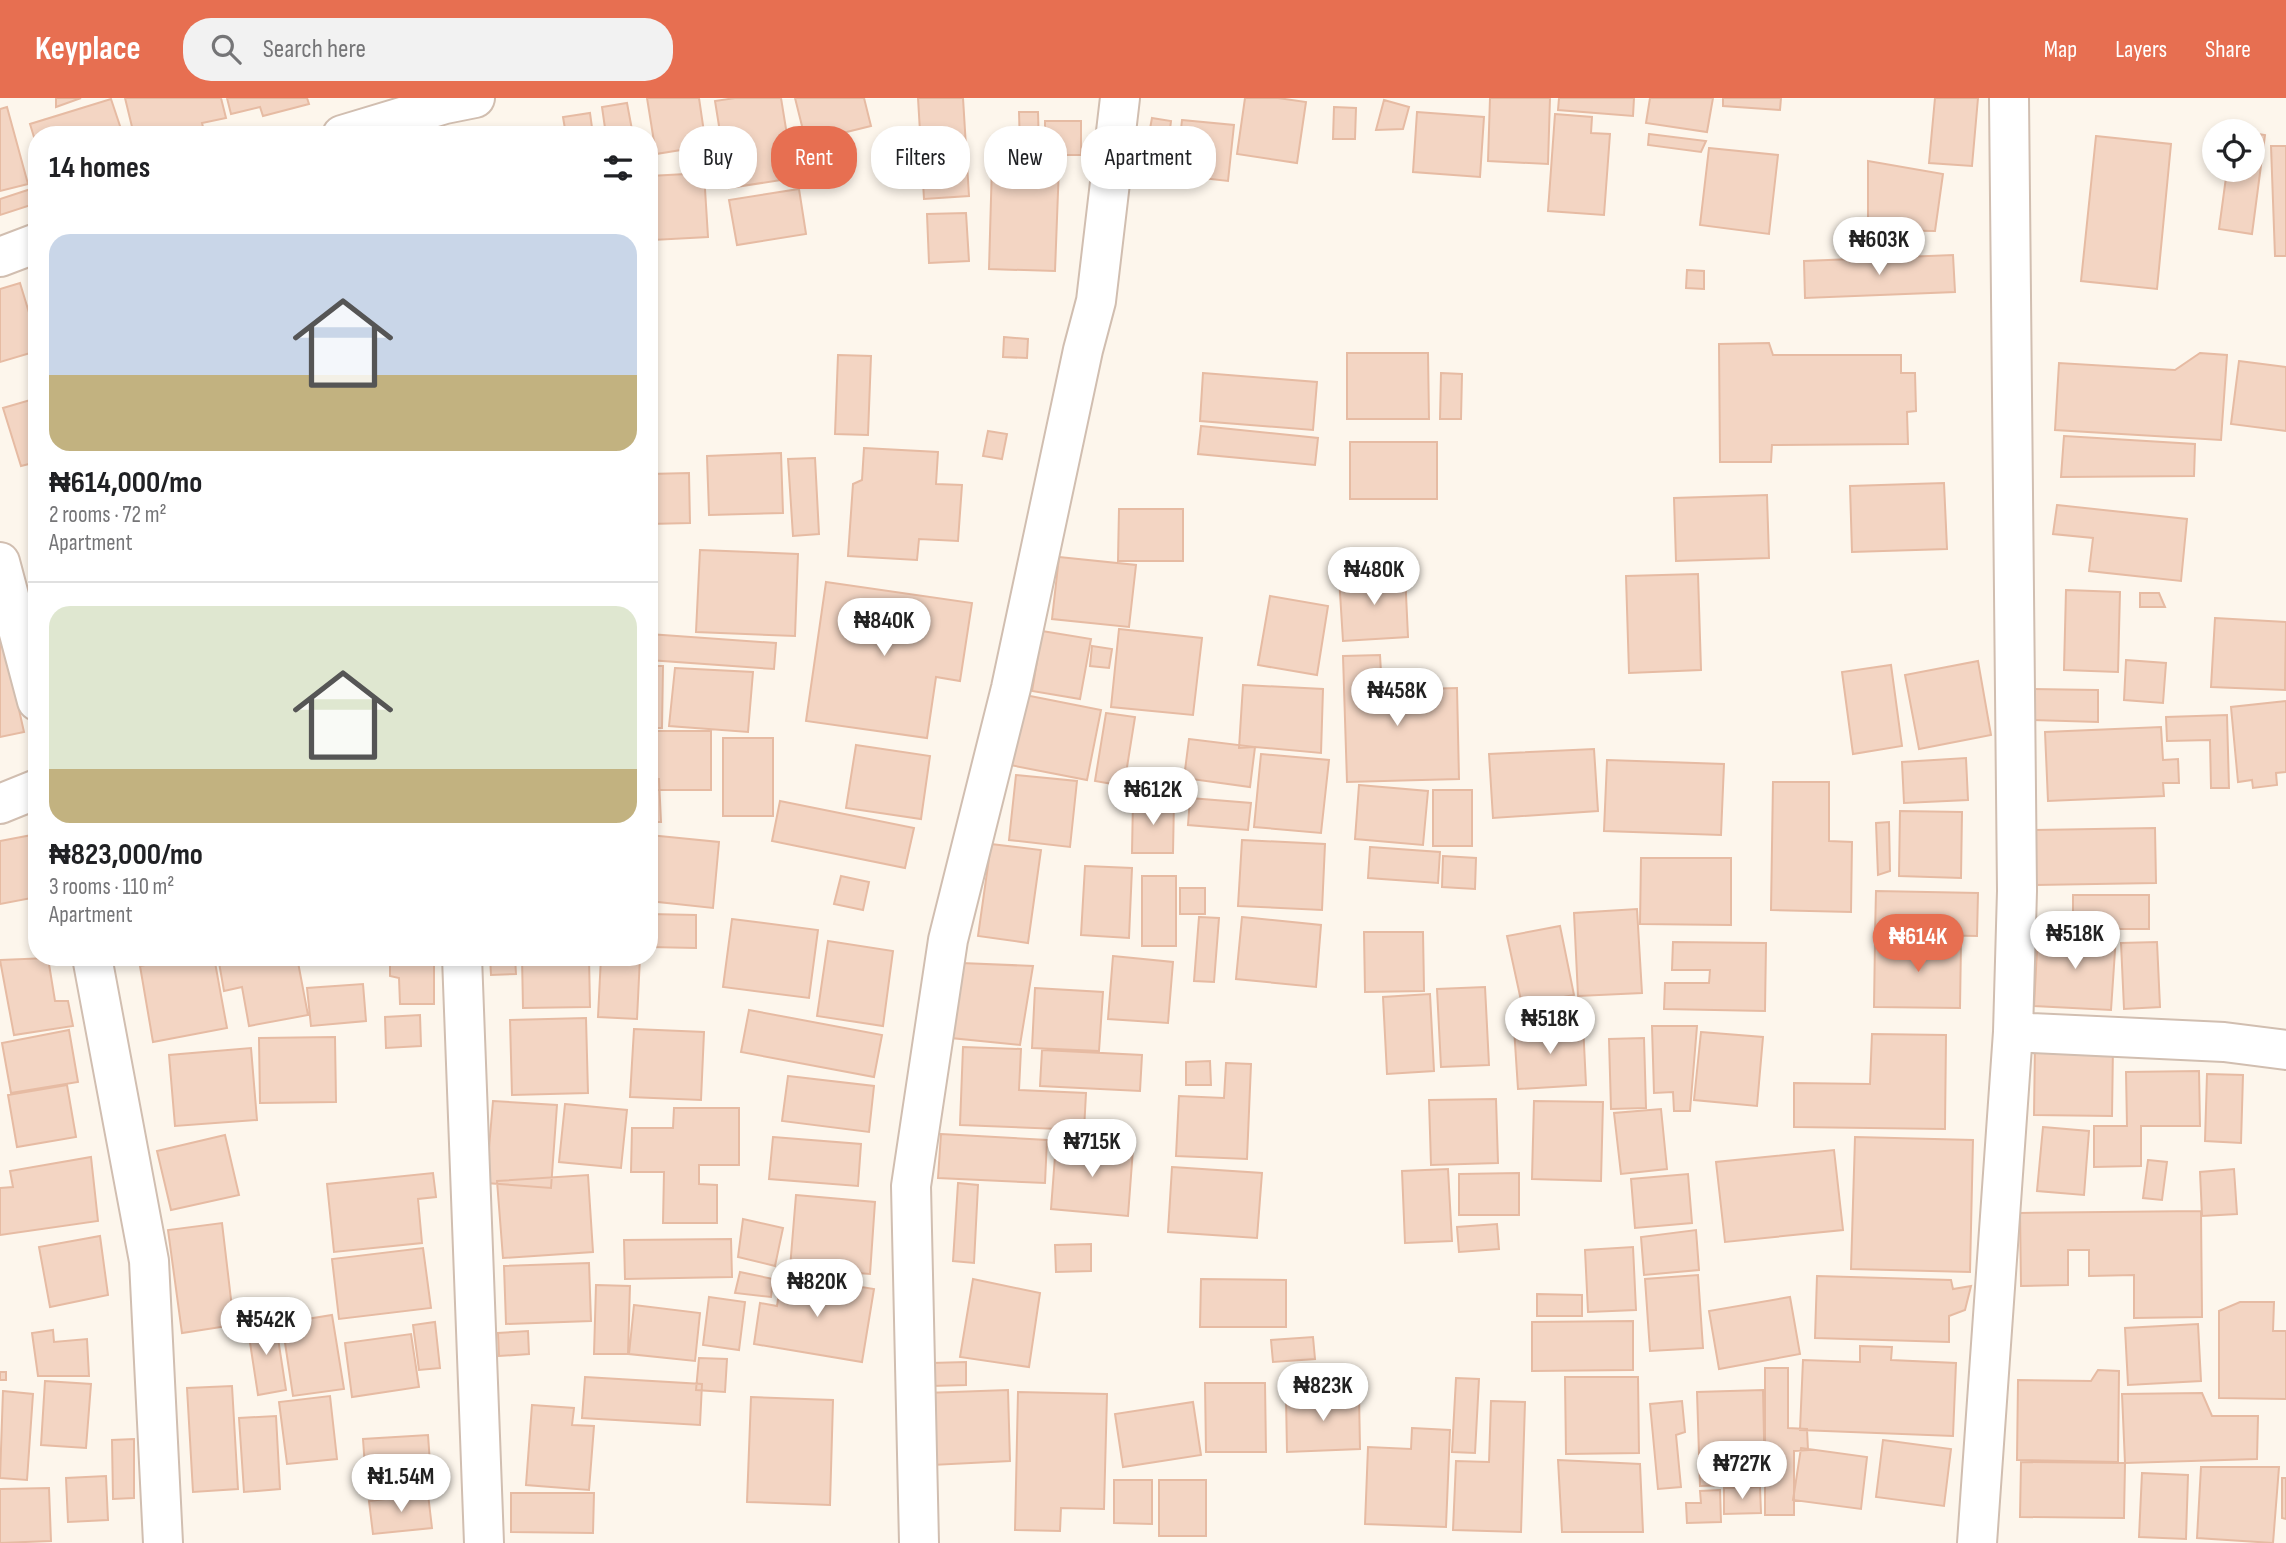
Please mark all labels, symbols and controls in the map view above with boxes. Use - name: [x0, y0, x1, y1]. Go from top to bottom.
- search box: [183, 18, 673, 81]
- text: Keyplace: [35, 29, 141, 69]
- icon: search: [207, 30, 245, 68]
- text: Search here: [263, 34, 366, 65]
- text: Map: [2044, 35, 2077, 64]
- text: Layers: [2115, 35, 2167, 64]
- text: Share: [2205, 35, 2251, 64]
- map controls: [2202, 119, 2265, 182]
- button: locate: [2202, 119, 2265, 182]
- chip: Buy: [679, 126, 757, 189]
- chip: Rent: [771, 126, 857, 189]
- chip: Filters: [871, 126, 970, 189]
- chip: New: [984, 126, 1067, 189]
- chip: Apartment: [1081, 126, 1216, 189]
- icon: filters: [599, 149, 637, 187]
- text: 14 homes: [49, 150, 150, 186]
- pin: ₦603K: [1830, 218, 1928, 277]
- text: ₦603K: [1849, 226, 1909, 254]
- icon: home: [280, 280, 406, 406]
- text: ₦614,000/mo: [49, 465, 202, 501]
- text: 2 rooms · 72 m²: [49, 501, 167, 529]
- text: Apartment: [49, 529, 133, 557]
- pin: ₦480K: [1325, 547, 1423, 607]
- text: ₦480K: [1344, 556, 1404, 584]
- pin: ₦840K: [835, 598, 933, 658]
- text: ₦840K: [854, 607, 914, 635]
- icon: home: [280, 652, 406, 778]
- pin: ₦458K: [1348, 668, 1446, 728]
- text: ₦458K: [1367, 677, 1427, 705]
- pin: ₦612K: [1104, 768, 1202, 827]
- text: ₦612K: [1124, 776, 1182, 804]
- text: ₦823,000/mo: [49, 837, 203, 873]
- text: 3 rooms · 110 m²: [49, 873, 174, 901]
- text: Apartment: [49, 901, 133, 929]
- pin: ₦518K: [2026, 912, 2124, 971]
- pin: ₦614K: [1869, 914, 1967, 974]
- text: ₦518K: [2046, 920, 2104, 948]
- text: ₦614K: [1889, 923, 1947, 951]
- pin: ₦518K: [1501, 996, 1599, 1056]
- text: ₦518K: [1521, 1005, 1579, 1033]
- pin: ₦715K: [1043, 1119, 1141, 1179]
- text: ₦715K: [1063, 1128, 1121, 1156]
- pin: ₦820K: [768, 1260, 866, 1319]
- text: ₦820K: [787, 1268, 847, 1296]
- pin: ₦542K: [217, 1298, 315, 1357]
- text: ₦542K: [237, 1306, 295, 1334]
- pin: ₦823K: [1274, 1364, 1372, 1423]
- text: ₦823K: [1293, 1372, 1353, 1400]
- pin: ₦727K: [1693, 1442, 1791, 1501]
- text: ₦727K: [1713, 1450, 1771, 1478]
- pin: ₦1.54M: [344, 1454, 458, 1514]
- text: ₦1.54M: [368, 1463, 434, 1491]

